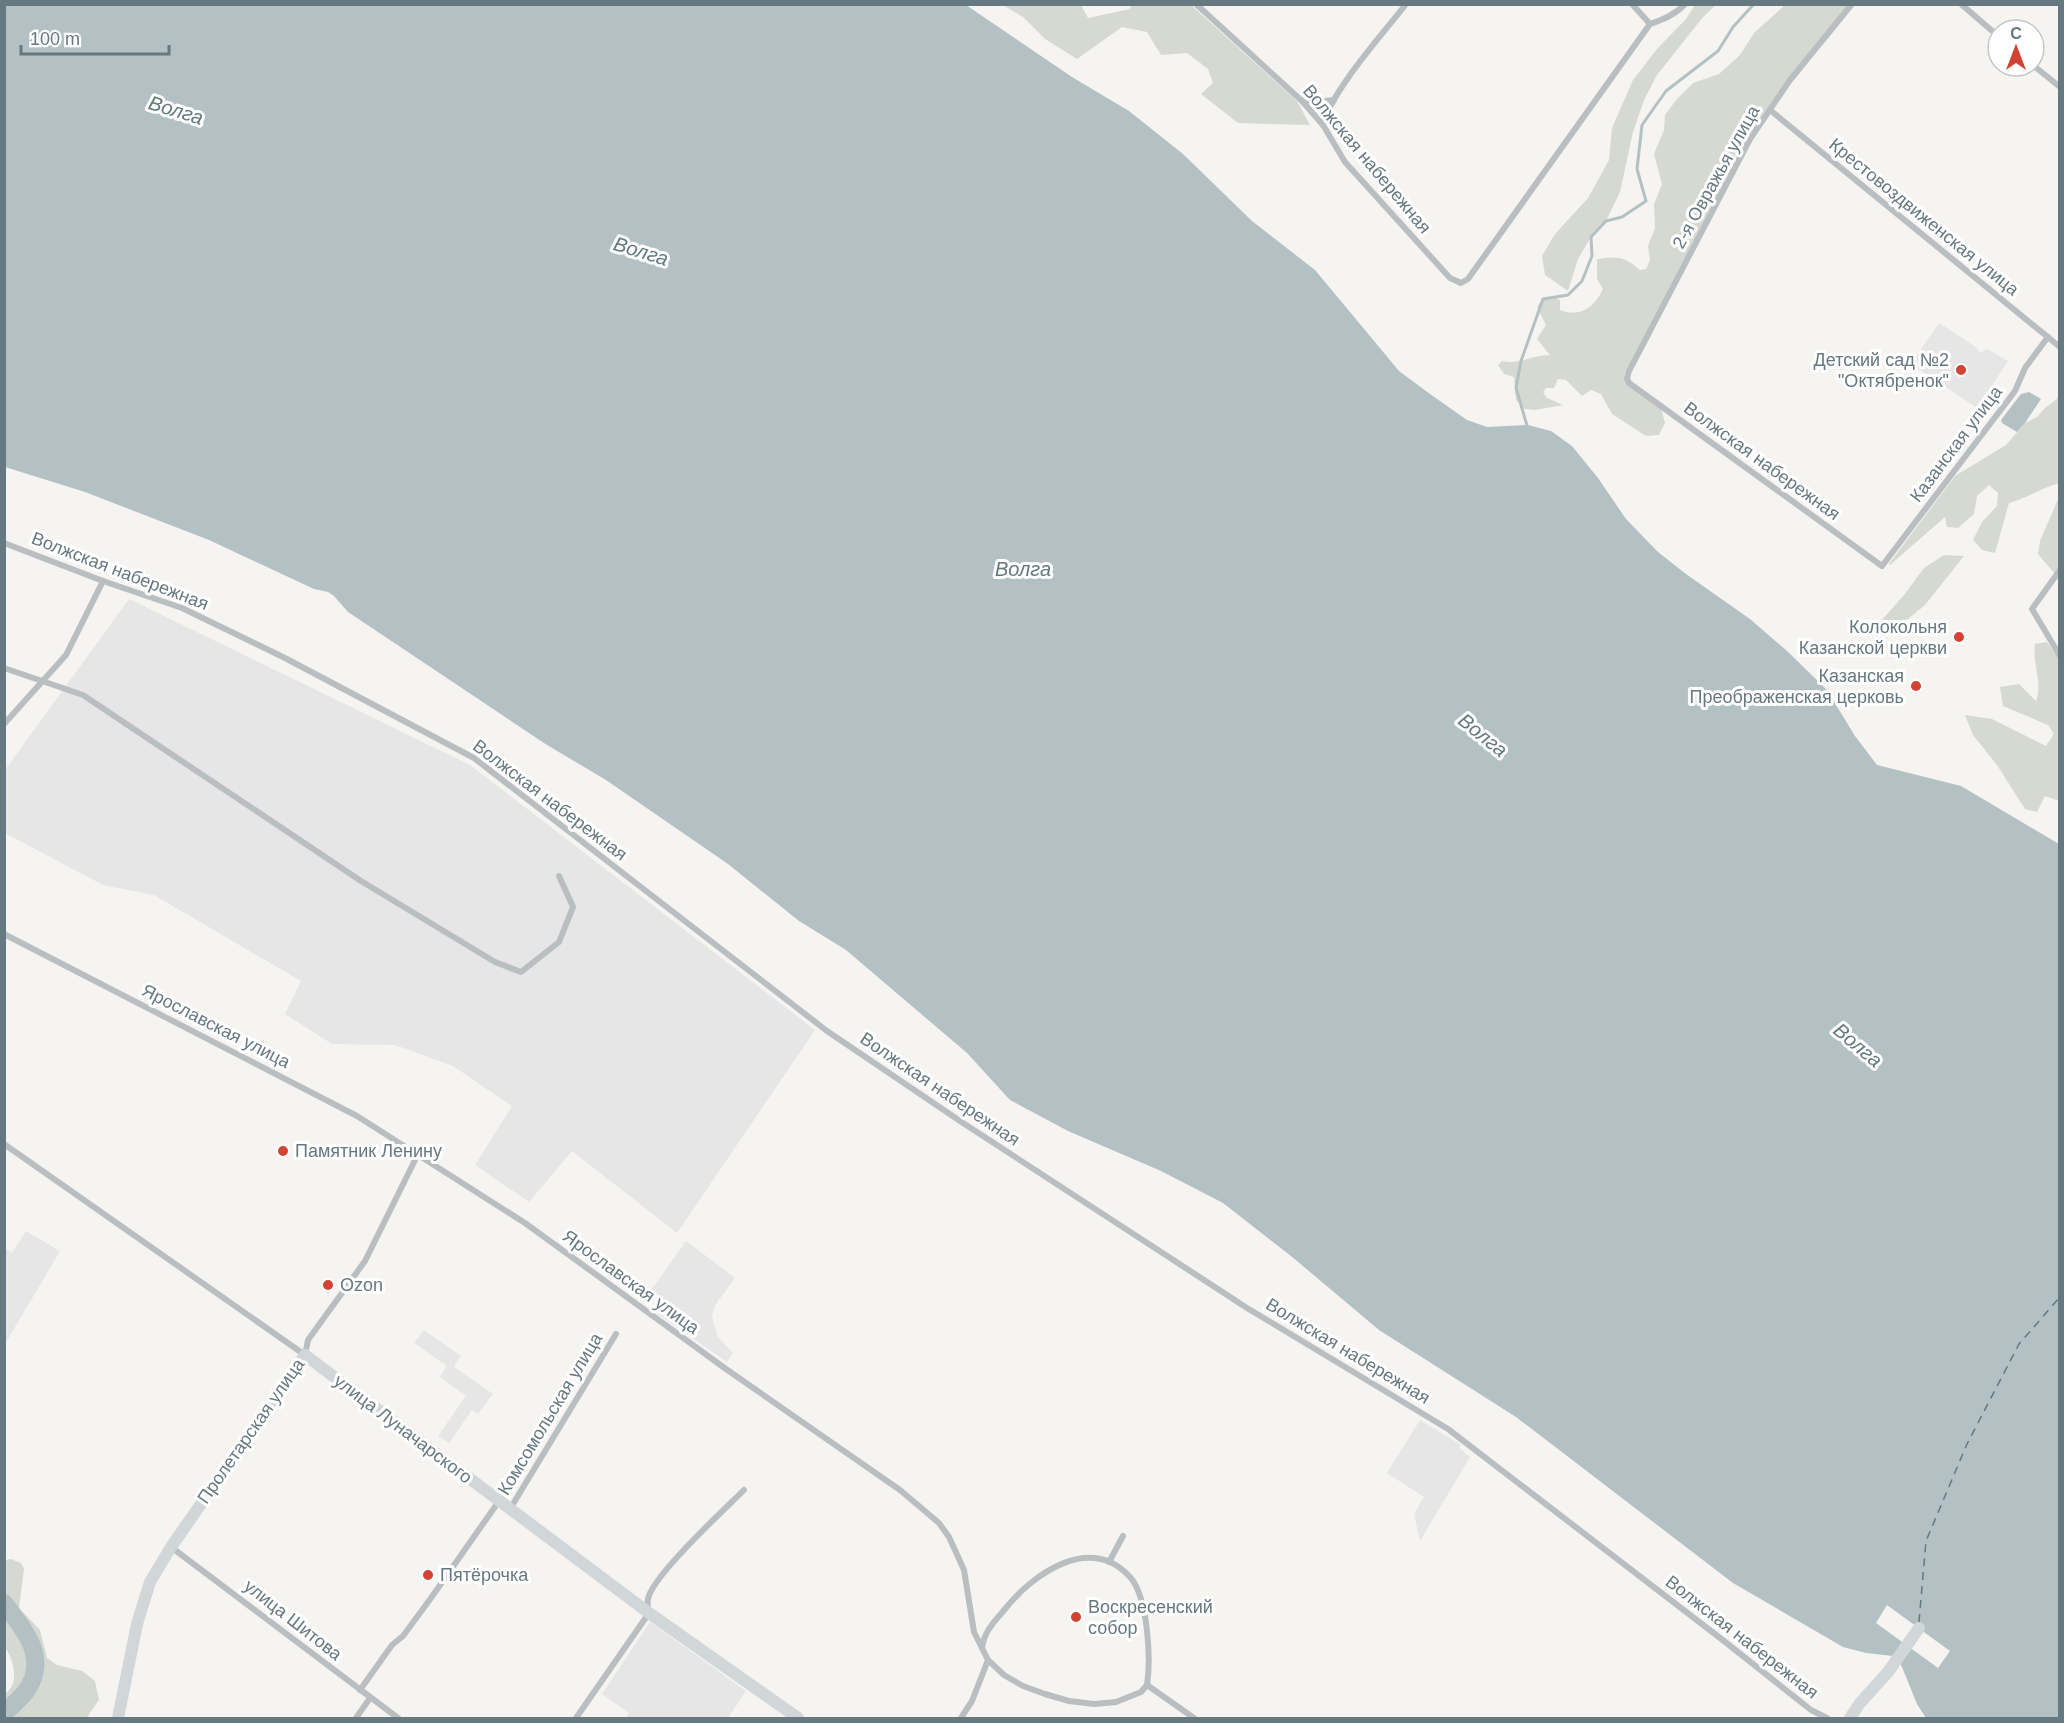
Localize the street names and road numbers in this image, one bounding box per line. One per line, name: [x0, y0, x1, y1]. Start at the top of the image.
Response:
street label: Волжская набережная: [1299, 81, 1435, 237]
street label: 2-я Овражья улица: [1668, 101, 1764, 252]
street label: Крестовоздвиженская улица: [1825, 134, 2024, 300]
street label: Казанская улица: [1906, 381, 2007, 506]
street label: Волжская набережная: [1680, 398, 1844, 524]
street label: Волжская набережная: [29, 528, 211, 614]
street label: Волжская набережная: [469, 735, 631, 865]
street label: Ярославская улица: [139, 980, 294, 1072]
street label: Волжская набережная: [857, 1028, 1023, 1150]
street label: Ярославская улица: [559, 1226, 704, 1339]
street label: Волжская набережная: [1262, 1294, 1434, 1408]
street label: Комсомольская улица: [494, 1329, 607, 1499]
street label: Пролетарская улица: [193, 1354, 309, 1507]
street label: улица Луначарского: [330, 1371, 476, 1487]
street label: Волжская набережная: [1662, 1571, 1822, 1703]
street label: улица Шитова: [240, 1576, 347, 1665]

